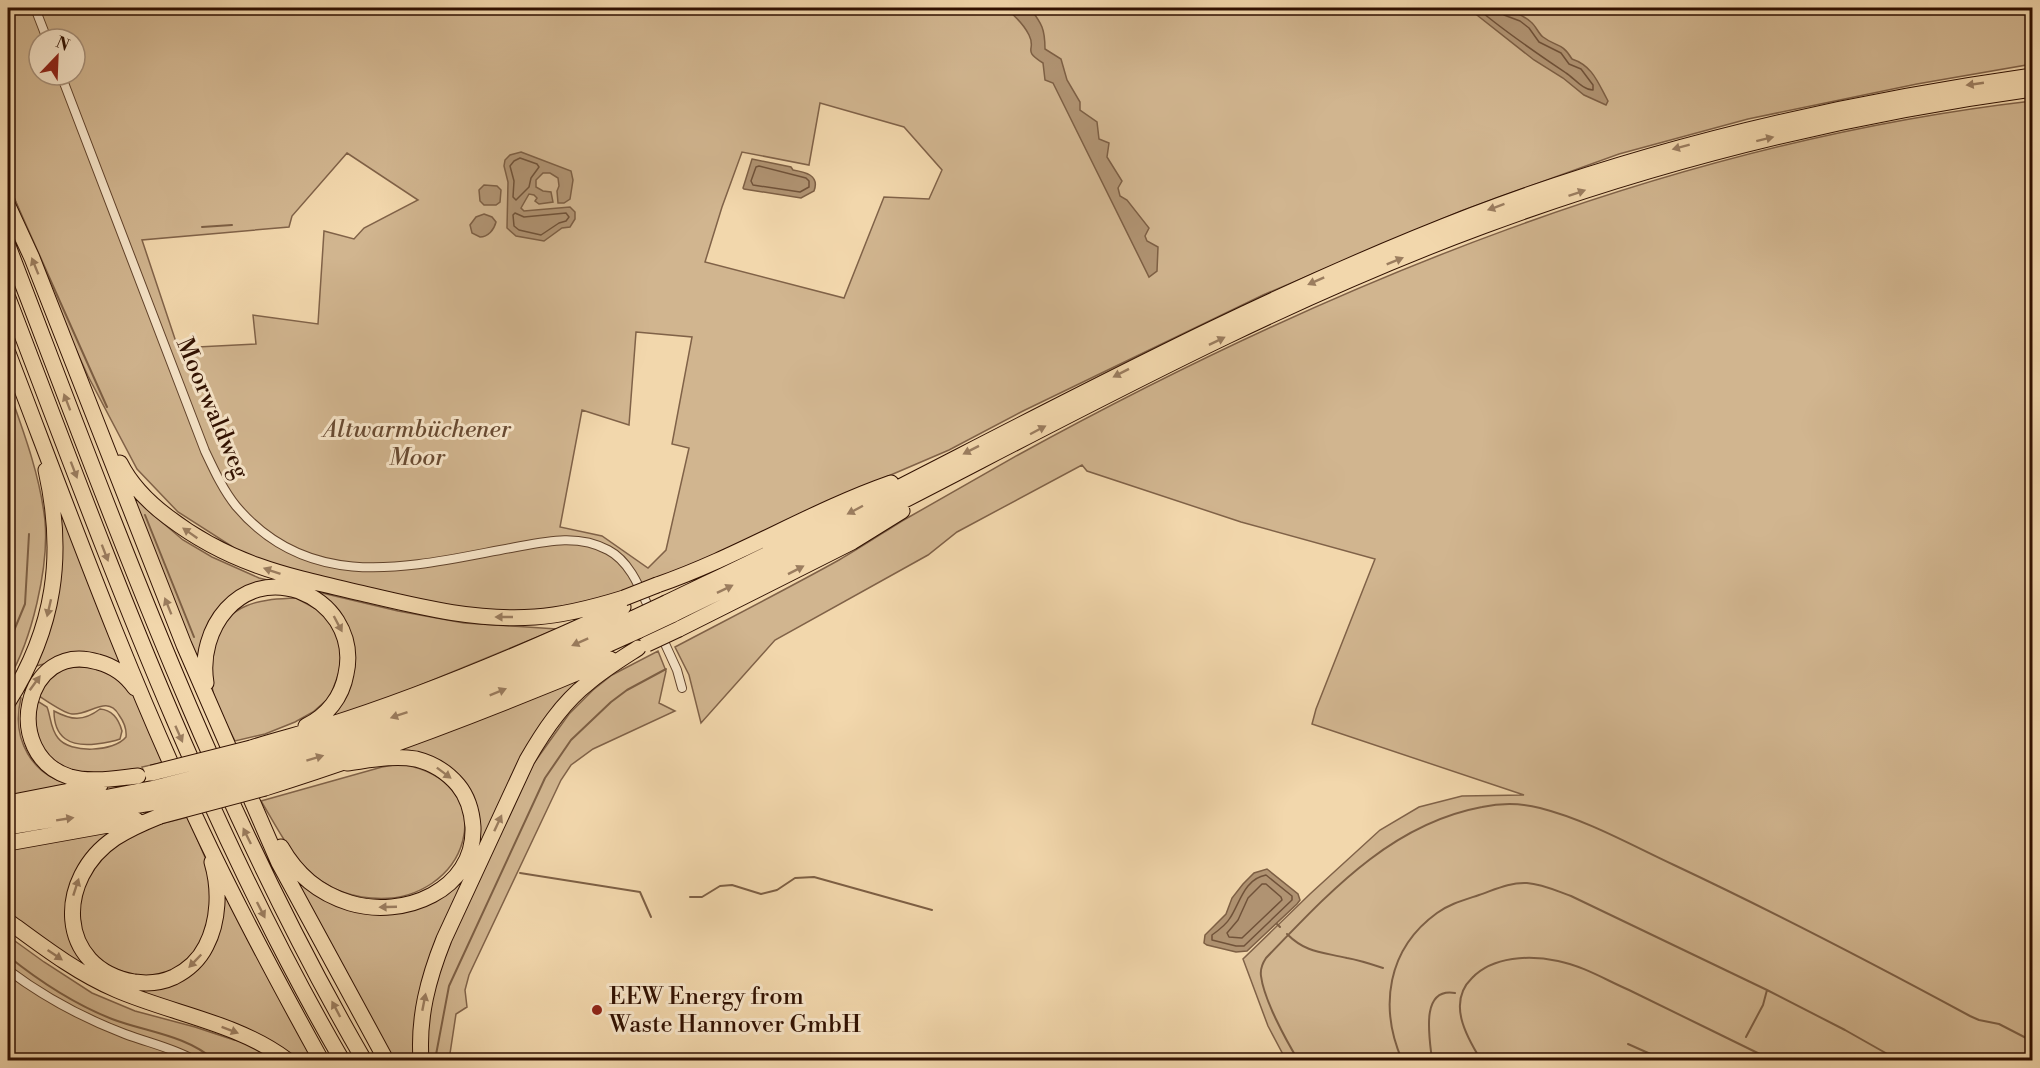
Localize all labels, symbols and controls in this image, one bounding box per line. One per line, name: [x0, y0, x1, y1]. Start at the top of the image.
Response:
north arrow: [27, 27, 87, 87]
text: N: [53, 32, 73, 56]
one-way arrow: [1965, 80, 1984, 89]
one-way arrow: [1755, 133, 1774, 143]
one-way arrow: [1672, 143, 1690, 152]
one-way arrow: [1568, 187, 1586, 197]
one-way arrow: [1487, 202, 1505, 212]
one-way arrow: [1386, 256, 1404, 265]
one-way arrow: [30, 257, 40, 275]
one-way arrow: [1306, 276, 1324, 286]
street label: Moorwaldweg: [169, 333, 255, 484]
one-way arrow: [1208, 336, 1225, 346]
one-way arrow: [1112, 368, 1130, 378]
one-way arrow: [62, 392, 72, 410]
park label: Altwarmbüchener Moor: [320, 415, 512, 473]
one-way arrow: [1030, 425, 1047, 435]
one-way arrow: [963, 445, 980, 454]
one-way arrow: [69, 461, 79, 479]
one-way arrow: [847, 505, 864, 515]
one-way arrow: [183, 527, 199, 539]
one-way arrow: [101, 544, 111, 562]
one-way arrow: [788, 565, 805, 575]
one-way arrow: [263, 566, 281, 576]
one-way arrow: [716, 585, 733, 594]
one-way arrow: [163, 596, 173, 614]
one-way arrow: [44, 599, 53, 618]
one-way arrow: [495, 612, 514, 622]
one-way arrow: [333, 616, 343, 633]
one-way arrow: [572, 638, 589, 647]
one-way arrow: [29, 676, 41, 692]
one-way arrow: [489, 687, 507, 696]
one-way arrow: [390, 710, 408, 720]
one-way arrow: [174, 725, 183, 742]
one-way arrow: [306, 753, 324, 762]
one-way arrow: [437, 766, 452, 778]
one-way arrow: [56, 814, 75, 823]
one-way arrow: [494, 814, 503, 831]
one-way arrow: [243, 827, 252, 844]
one-way arrow: [72, 878, 81, 896]
one-way arrow: [257, 902, 266, 919]
one-way arrow: [378, 903, 397, 912]
one-way arrow: [47, 949, 63, 960]
one-way arrow: [188, 953, 202, 968]
place label: EEW Energy from Waste Hannover GmbH: [608, 982, 861, 1040]
one-way arrow: [420, 993, 429, 1012]
one-way arrow: [331, 1000, 341, 1017]
marker: EEW Energy from Waste Hannover GmbH: [590, 1003, 604, 1017]
one-way arrow: [221, 1026, 239, 1035]

